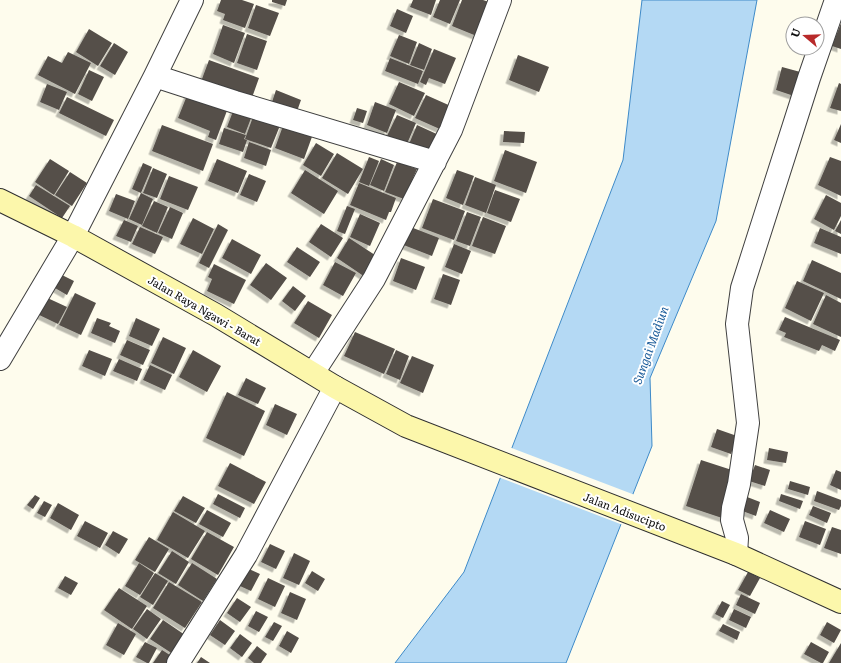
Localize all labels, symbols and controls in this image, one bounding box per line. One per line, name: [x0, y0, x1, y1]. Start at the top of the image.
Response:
north arrow: [785, 16, 825, 56]
text: U: [786, 25, 804, 39]
street label: Jalan Raya Ngawi - Barat: [146, 271, 265, 349]
water label: Sungai Madiun: [628, 303, 672, 387]
street label: Jalan Adisucipto: [581, 488, 669, 534]

